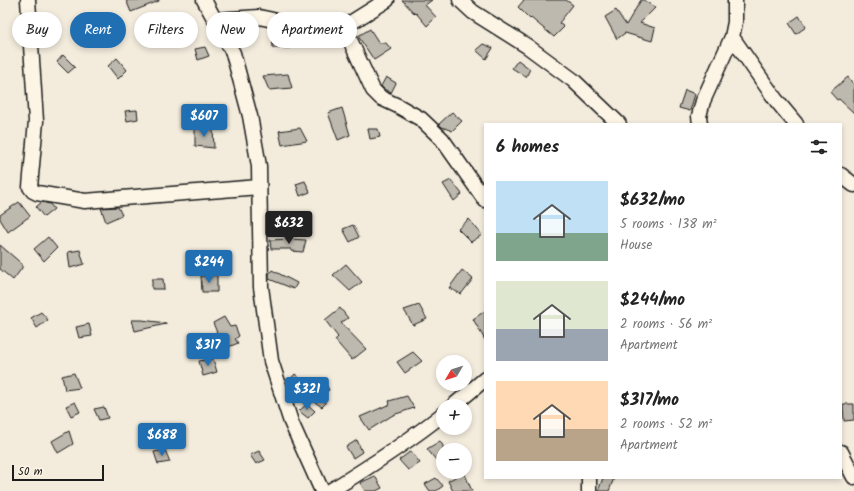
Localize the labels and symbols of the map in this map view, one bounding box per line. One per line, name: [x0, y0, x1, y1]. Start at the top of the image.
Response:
pin: $607: [180, 104, 228, 138]
pin: $632: [265, 211, 313, 245]
pin: $244: [185, 250, 233, 284]
pin: $317: [184, 333, 232, 367]
north arrow: [436, 355, 472, 391]
pin: $321: [283, 377, 331, 411]
pin: $688: [138, 423, 186, 457]
scale bar: [12, 463, 104, 482]

